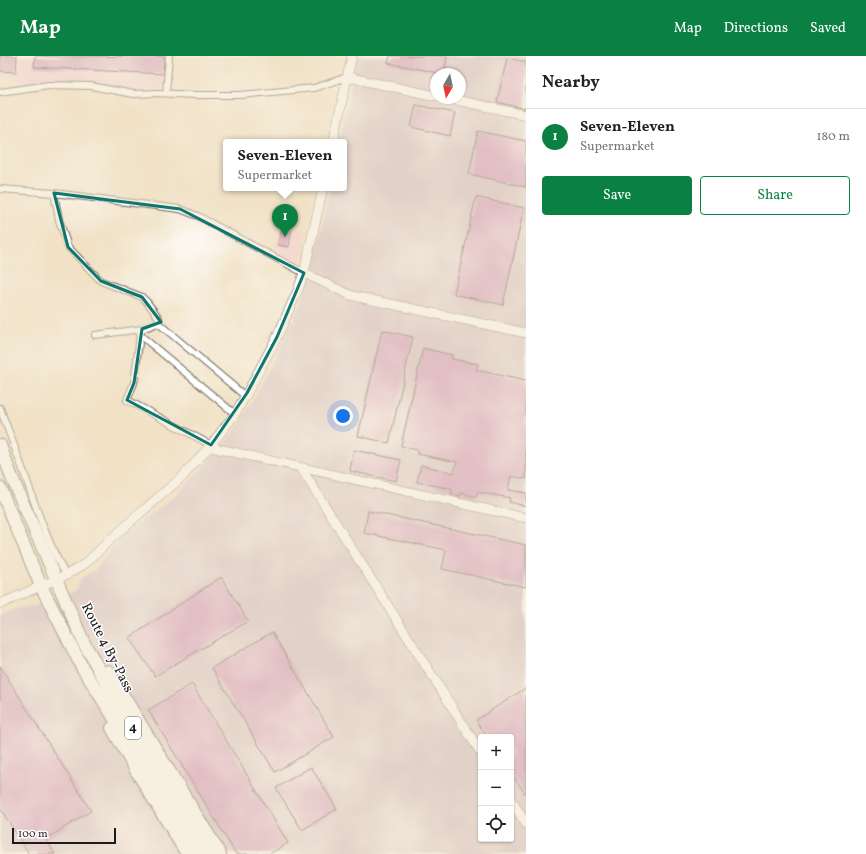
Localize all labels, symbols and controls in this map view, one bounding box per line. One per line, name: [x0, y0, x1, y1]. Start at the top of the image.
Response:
text: Map: [20, 15, 61, 41]
text: Map: [674, 19, 702, 38]
text: Directions: [724, 19, 788, 38]
text: Saved: [810, 19, 846, 38]
north arrow: [430, 68, 466, 104]
text: Nearby: [542, 71, 600, 94]
text: Seven-Eleven: [580, 117, 675, 138]
text: 1: [552, 128, 558, 146]
text: 180 m: [816, 128, 850, 146]
text: Supermarket: [580, 138, 655, 156]
popup: [223, 139, 347, 191]
text: Seven-Eleven: [238, 146, 332, 167]
text: Supermarket: [238, 167, 312, 185]
button: Save: [542, 176, 692, 215]
button: Share: [700, 176, 850, 215]
pin: 1: [272, 204, 298, 237]
your location: [333, 406, 353, 426]
street label: Route 4 By-Pass: [76, 600, 138, 696]
road number: 4: [125, 717, 141, 739]
map controls: [478, 734, 514, 842]
button: +: [478, 734, 514, 770]
button: −: [478, 770, 514, 806]
button: locate: [478, 806, 514, 842]
scale bar: [12, 826, 116, 845]
text: 100 m: [18, 827, 48, 842]

